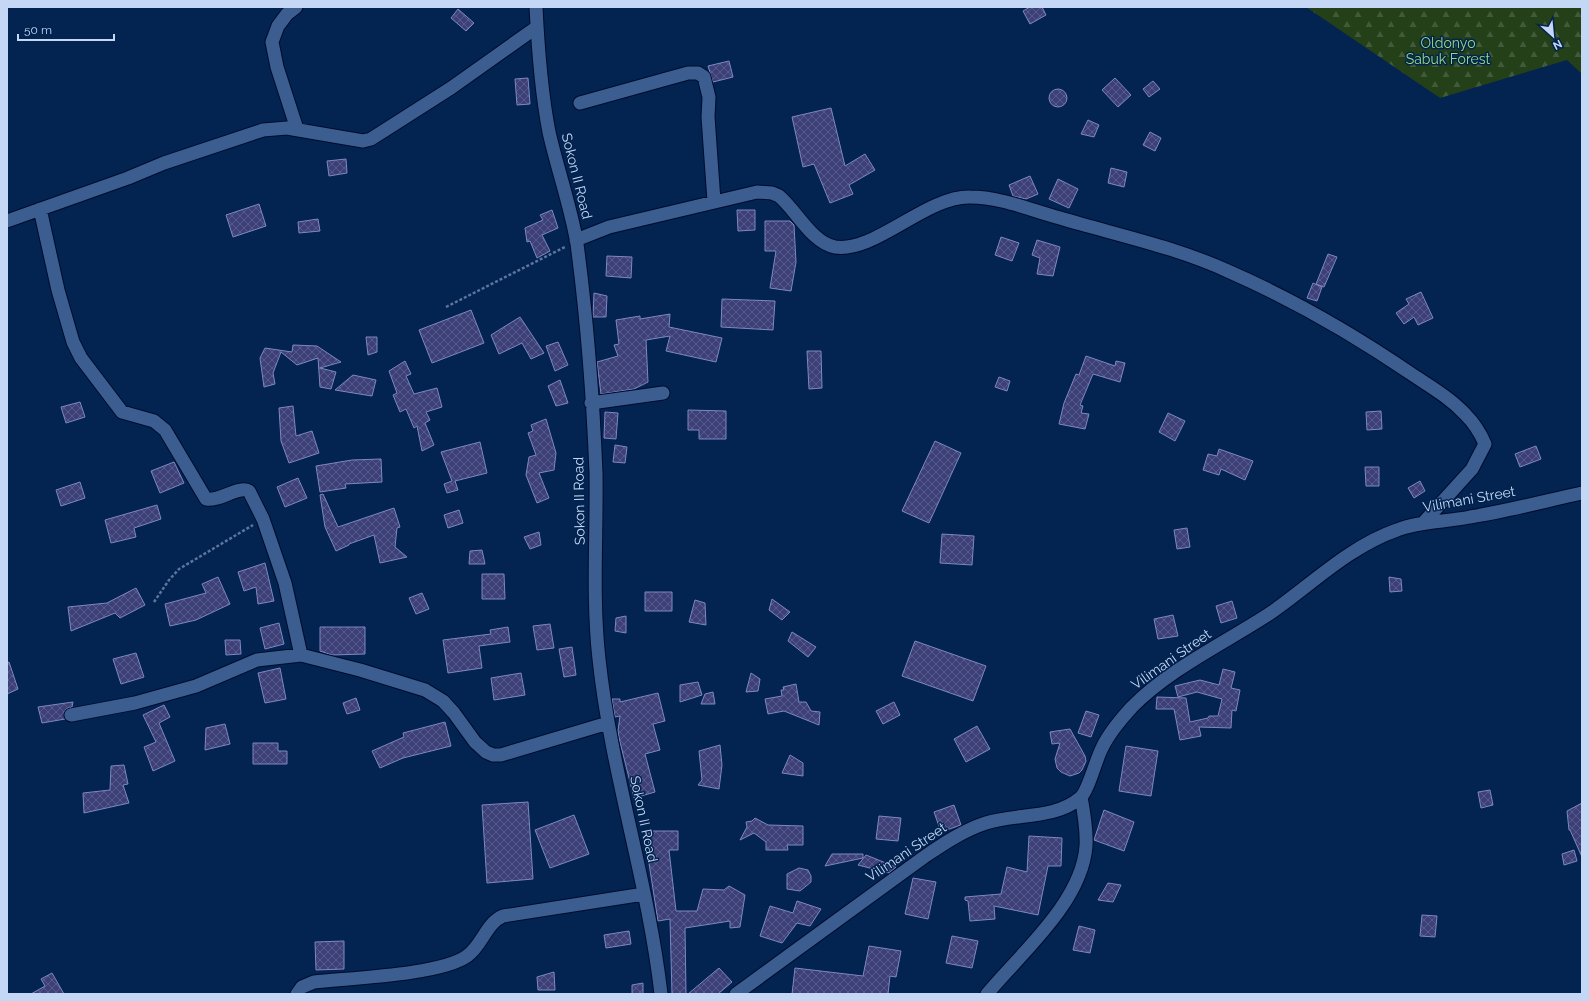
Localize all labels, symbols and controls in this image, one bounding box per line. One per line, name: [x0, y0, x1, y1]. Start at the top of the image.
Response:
scale bar: [18, 16, 114, 42]
north arrow: [1533, 16, 1573, 56]
text: 50 m: [24, 23, 52, 37]
park label: Oldonyo Sabuk Forest: [1406, 35, 1491, 67]
text: N: [1551, 37, 1564, 52]
street label: Sokon II Road: [559, 131, 595, 221]
street label: Sokon II Road: [570, 457, 588, 545]
street label: Vilimani Street: [1422, 483, 1517, 515]
street label: Vilimani Street: [1128, 625, 1214, 692]
street label: Sokon II Road: [627, 774, 661, 864]
street label: Vilimani Street: [863, 819, 949, 885]

